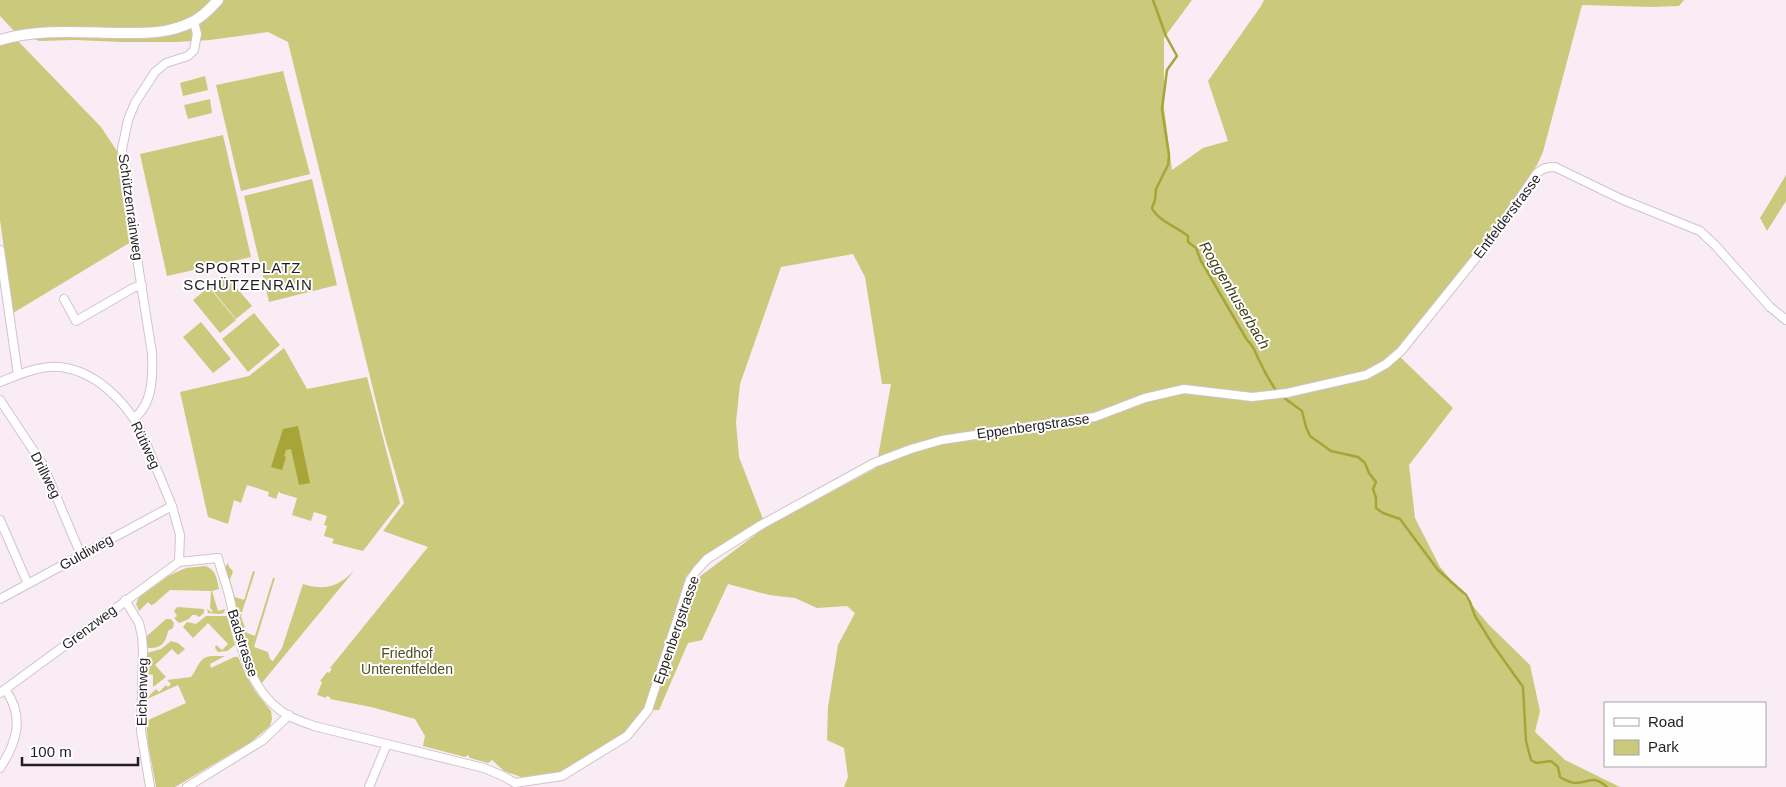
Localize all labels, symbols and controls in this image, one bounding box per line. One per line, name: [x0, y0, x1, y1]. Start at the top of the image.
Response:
street label: Schützenrainweg: [116, 153, 146, 261]
street label: Entfelderstrasse: [1470, 171, 1544, 261]
water label: Roggenhuserbach: [1196, 238, 1274, 352]
district label: SPORTPLATZ SCHÜTZENRAIN: [183, 259, 313, 293]
street label: Eppenbergstrasse: [976, 410, 1091, 442]
street label: Rütiweg: [128, 419, 164, 471]
street label: Drillweg: [28, 449, 64, 501]
street label: Guldiweg: [57, 531, 115, 573]
street label: Eppenbergstrasse: [650, 573, 702, 686]
street label: Grenzweg: [59, 601, 119, 653]
street label: Badstrasse: [225, 607, 261, 679]
park label: Friedhof Unterentfelden: [361, 645, 453, 677]
street label: Eichenweg: [133, 658, 151, 726]
legend: [1604, 702, 1766, 767]
text: Road: [1648, 713, 1684, 730]
scale bar: [22, 734, 139, 766]
text: Park: [1648, 738, 1679, 755]
text: 100 m: [30, 743, 72, 760]

